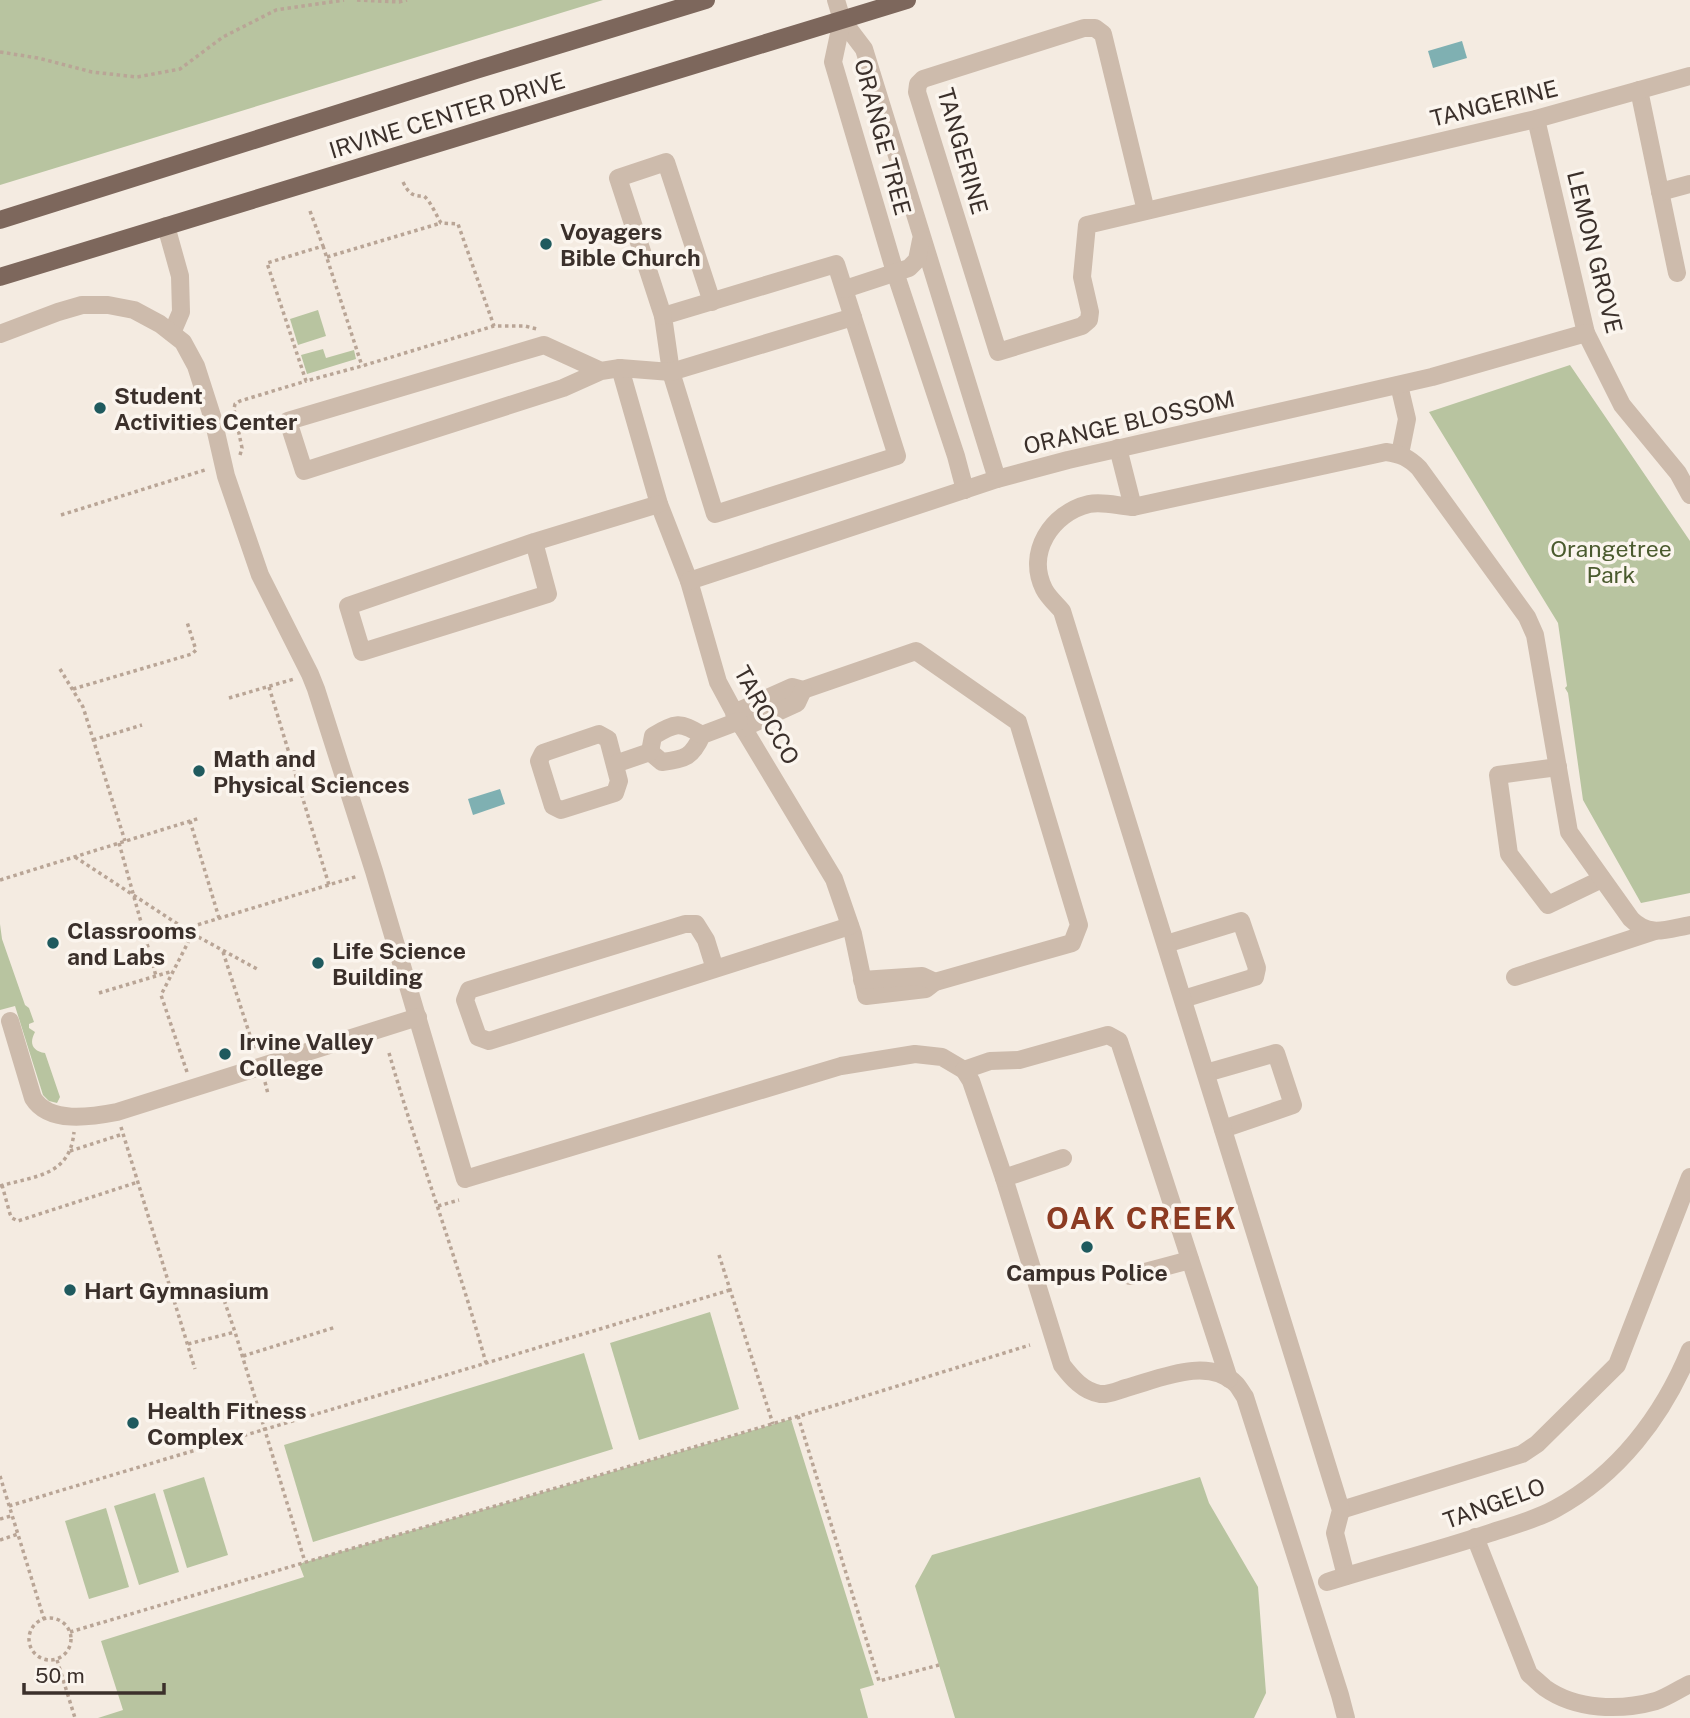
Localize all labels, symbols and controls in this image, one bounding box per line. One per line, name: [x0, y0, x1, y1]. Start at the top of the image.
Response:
street label: ORANGE TREE: [849, 56, 917, 218]
street label: IRVINE CENTER DRIVE: [326, 66, 568, 164]
street label: TANGERINE: [1428, 74, 1560, 132]
street label: TANGERINE: [932, 85, 994, 217]
street label: LEMON GROVE: [1562, 168, 1628, 336]
place label: Voyagers Bible Church: [560, 218, 701, 271]
marker: Voyagers Bible Church: [538, 236, 554, 252]
place label: Student Activities Center: [114, 382, 297, 435]
street label: ORANGE BLOSSOM: [1021, 385, 1237, 459]
marker: Student Activities Center: [92, 400, 108, 416]
park label: Orangetree Park: [1550, 535, 1672, 588]
street label: TAROCCO: [729, 661, 805, 769]
place label: Math and Physical Sciences: [213, 745, 410, 798]
marker: Math and Physical Sciences: [191, 763, 207, 779]
place label: Classrooms and Labs: [67, 917, 197, 970]
marker: Classrooms and Labs: [45, 935, 61, 951]
place label: Life Science Building: [332, 937, 466, 990]
marker: Life Science Building: [310, 955, 326, 971]
place label: Irvine Valley College: [239, 1028, 374, 1081]
marker: Irvine Valley College: [217, 1046, 233, 1062]
district label: OAK CREEK: [1046, 1200, 1238, 1236]
marker: Campus Police: [1079, 1239, 1095, 1255]
place label: Campus Police: [1006, 1259, 1168, 1286]
place label: Hart Gymnasium: [84, 1277, 269, 1304]
marker: Hart Gymnasium: [62, 1282, 78, 1298]
place label: Health Fitness Complex: [147, 1397, 307, 1450]
marker: Health Fitness Complex: [125, 1415, 141, 1431]
street label: TANGELO: [1439, 1472, 1549, 1534]
scale bar: [24, 1652, 164, 1696]
text: 50 m: [35, 1663, 85, 1688]

